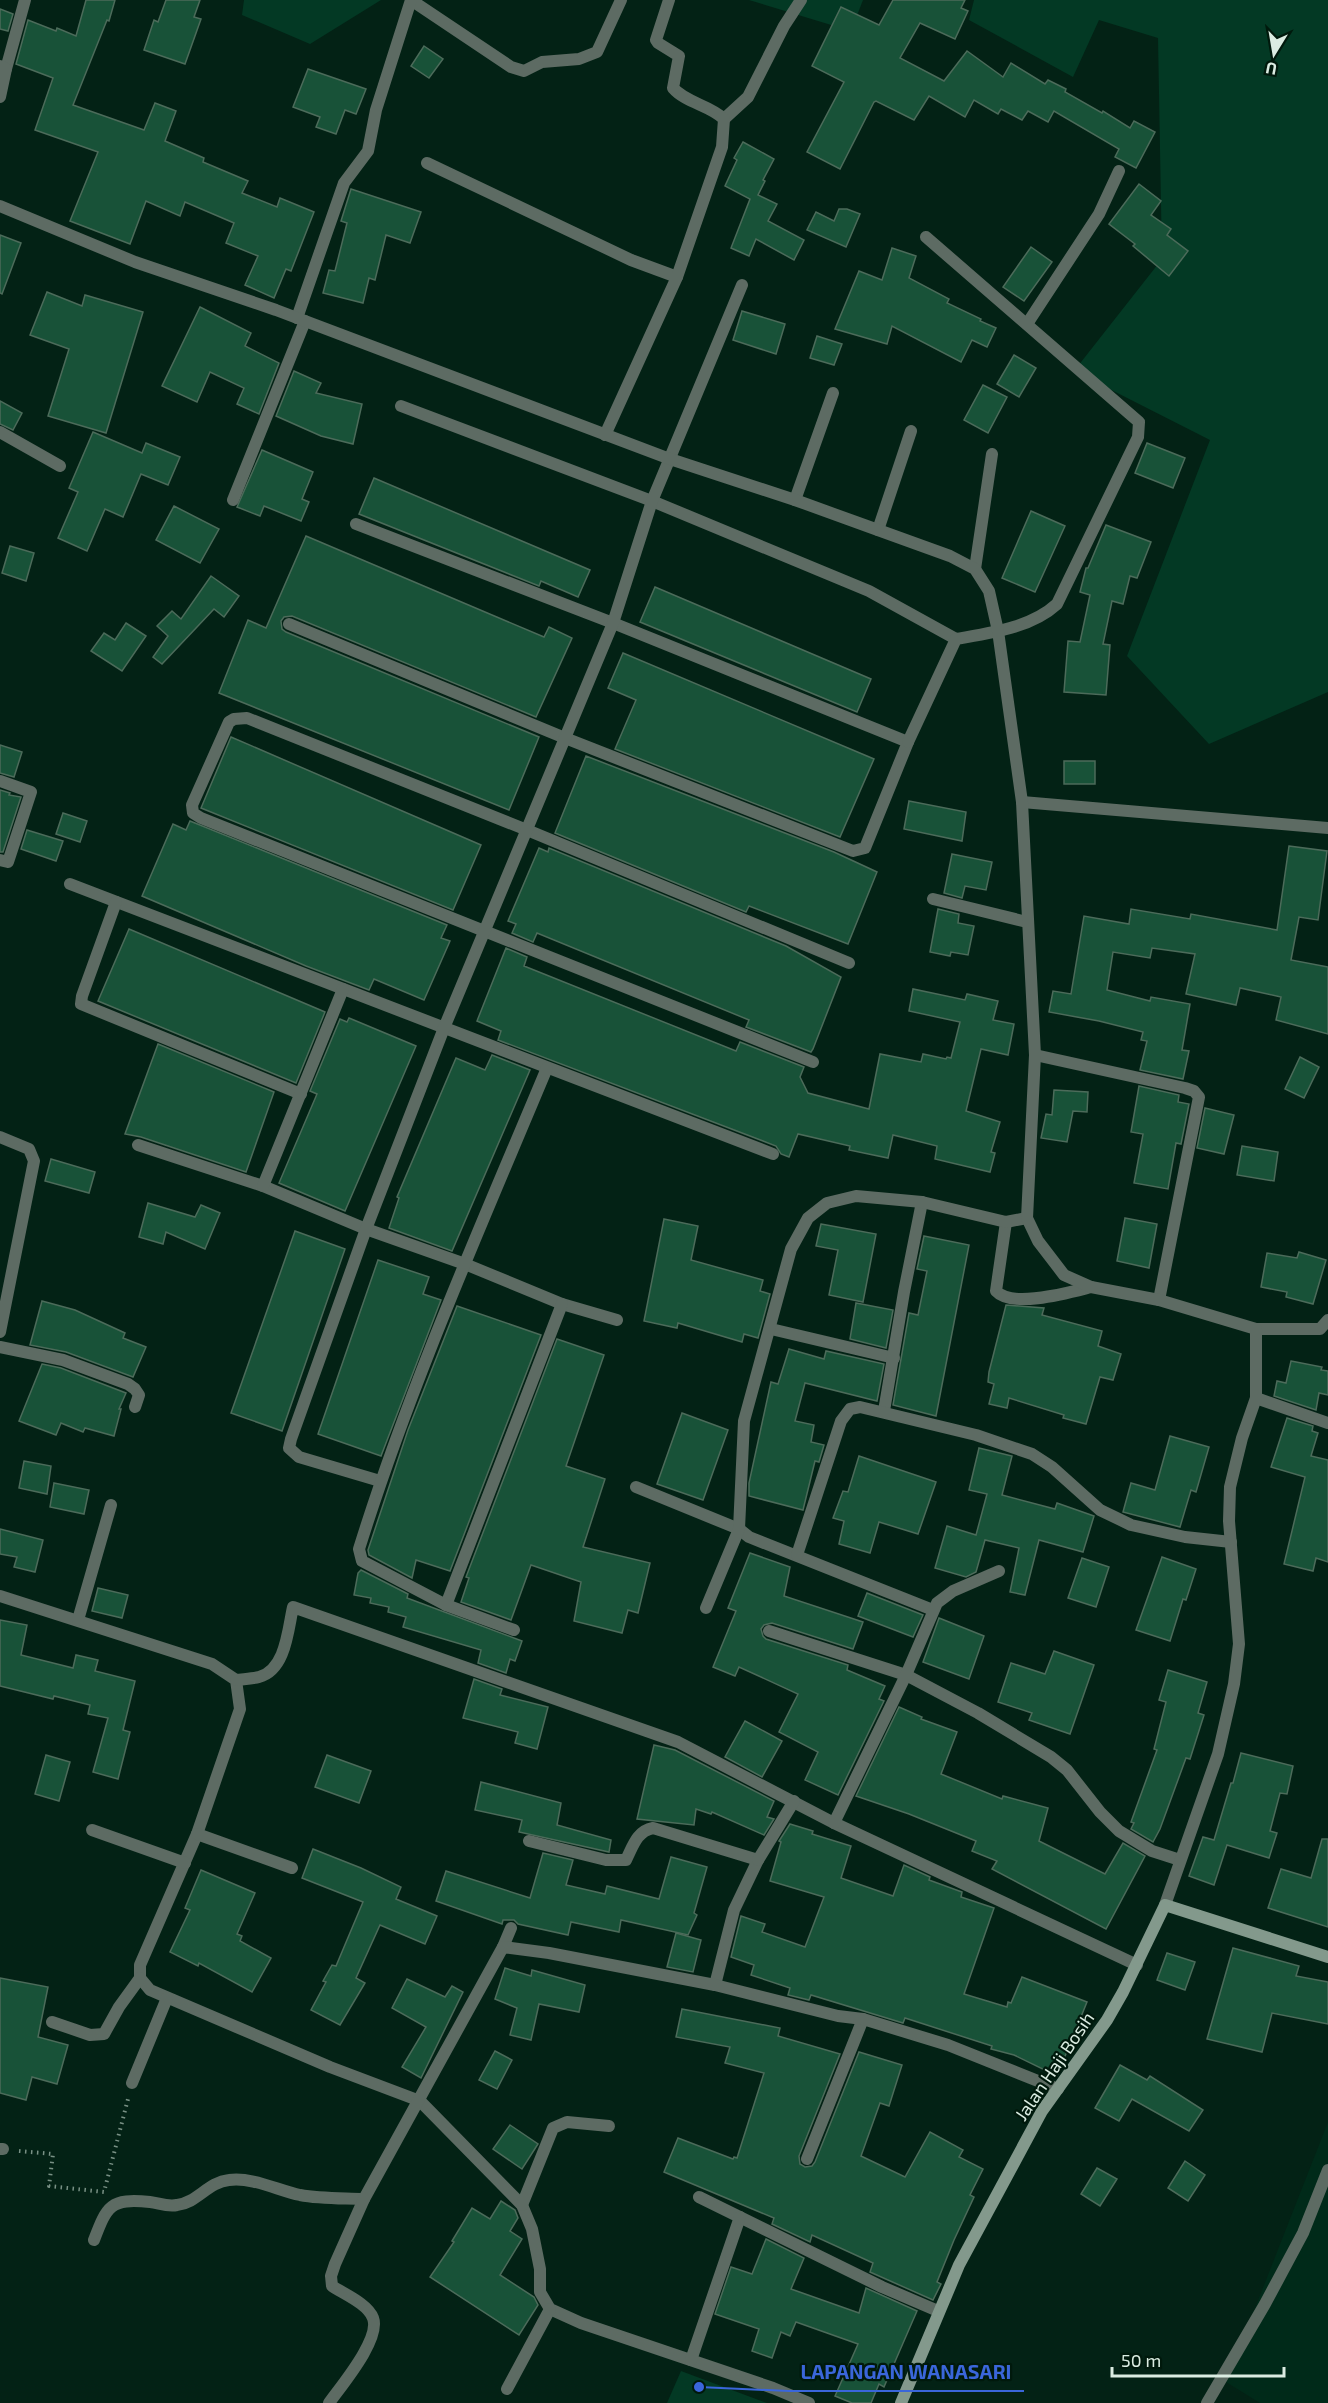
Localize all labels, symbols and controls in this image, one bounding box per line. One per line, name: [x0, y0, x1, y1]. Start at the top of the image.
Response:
north arrow: [1244, 24, 1304, 84]
text: U: [1264, 59, 1278, 80]
street label: Jalan Haji Bosih: [1010, 2008, 1098, 2124]
scale bar: [1112, 2340, 1284, 2378]
text: 50 m: [1121, 2349, 1161, 2371]
callout: LAPANGAN WANASARI: [789, 2353, 1024, 2391]
text: LAPANGAN WANASARI: [801, 2359, 1011, 2383]

